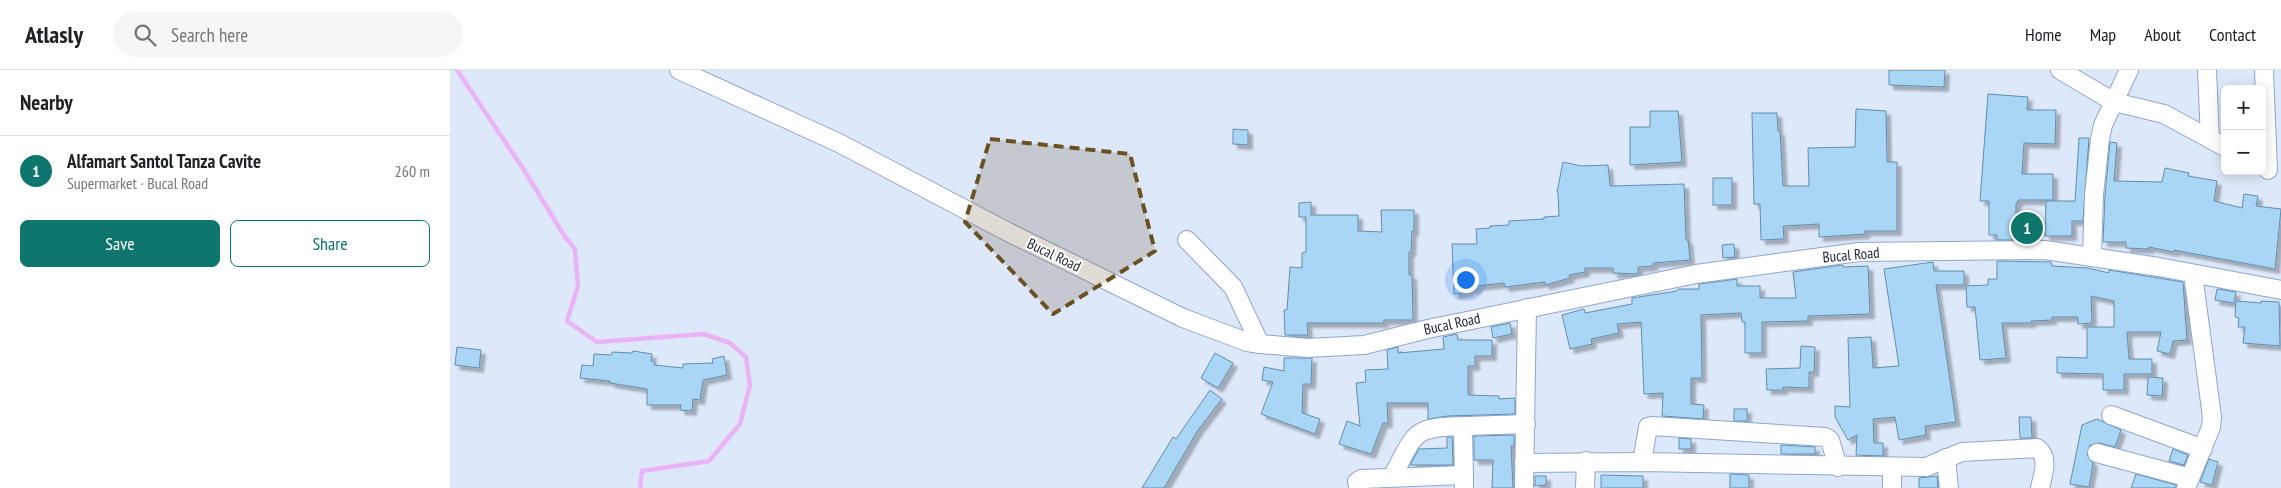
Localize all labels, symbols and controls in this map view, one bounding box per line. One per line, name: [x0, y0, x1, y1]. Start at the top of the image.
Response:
search box: [113, 12, 463, 57]
text: Atlasly: [25, 19, 83, 50]
icon: search: [131, 21, 159, 49]
text: Search here: [171, 23, 248, 47]
text: Home: [2025, 23, 2062, 46]
text: Map: [2090, 23, 2116, 46]
text: About: [2144, 23, 2181, 46]
text: Contact: [2209, 23, 2256, 46]
map controls: [2221, 85, 2266, 175]
button: +: [2221, 85, 2266, 130]
text: Nearby: [20, 89, 73, 116]
button: −: [2221, 130, 2266, 175]
text: Alfamart Santol Tanza Cavite: [67, 149, 261, 173]
text: 1: [32, 161, 40, 181]
text: 260 m: [395, 161, 430, 181]
text: Supermarket · Bucal Road: [67, 173, 208, 193]
pin: 1: [2011, 209, 2043, 247]
button: Save: [20, 220, 220, 267]
button: Share: [230, 220, 430, 267]
street label: Bucal Road: [1024, 233, 1084, 276]
street label: Bucal Road: [1822, 243, 1880, 266]
your location: [1453, 267, 1479, 293]
street label: Bucal Road: [1422, 308, 1482, 339]

